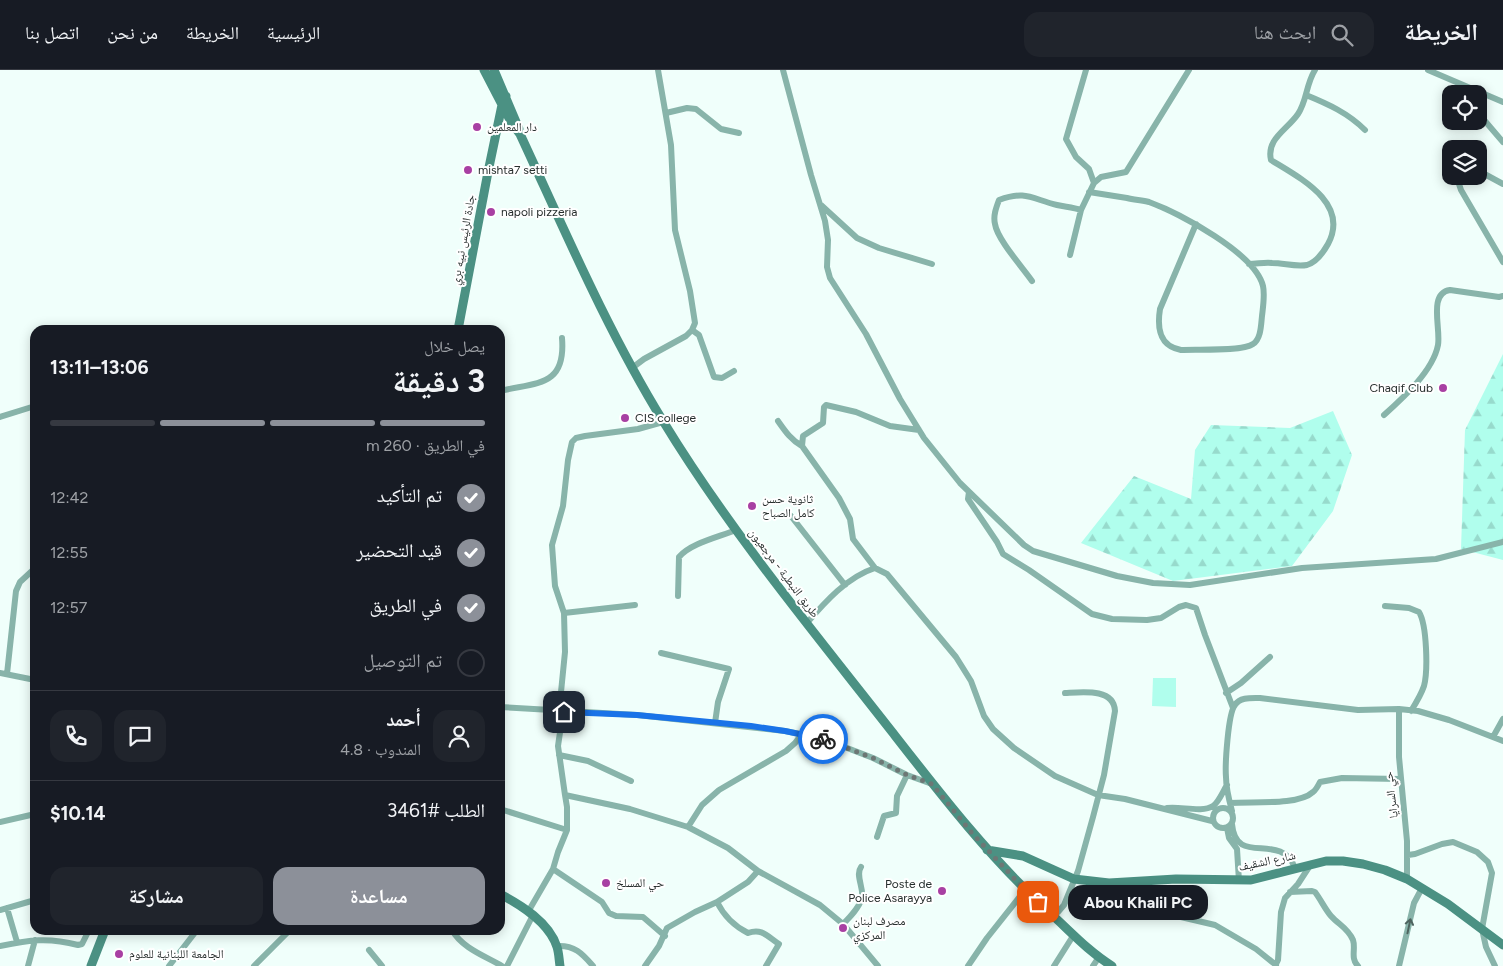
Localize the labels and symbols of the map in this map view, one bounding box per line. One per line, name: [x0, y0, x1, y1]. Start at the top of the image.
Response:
place label: دار المعلمين: [487, 120, 537, 134]
marker: دار المعلمين: [471, 121, 483, 133]
place label: mishta7 setti: [478, 163, 547, 177]
marker: mishta7 setti: [462, 164, 474, 176]
street label: جادة الرئيس نبيه بري: [448, 193, 481, 287]
place label: napoli pizzeria: [501, 205, 577, 219]
marker: napoli pizzeria: [485, 206, 497, 218]
place label: Chaqif Club: [1369, 381, 1433, 395]
marker: Chaqif Club: [1437, 382, 1449, 394]
place label: CIS college: [635, 411, 697, 425]
marker: CIS college: [619, 412, 631, 424]
place label: ثانوية حسن كامل الصباح: [762, 492, 814, 520]
marker: ثانوية حسن كامل الصباح: [746, 500, 758, 512]
street label: طريق النبطية - مرجعيون: [746, 526, 822, 621]
pin: [543, 691, 585, 733]
courier: [798, 714, 848, 764]
street label: حي السرايا: [1381, 770, 1404, 819]
street label: شارع الشقيف: [1237, 848, 1297, 875]
place label: حي المسلخ: [616, 876, 664, 893]
marker: حي المسلخ: [600, 877, 612, 889]
place label: Poste de Police Asarayya: [848, 877, 932, 905]
pin: [1017, 881, 1059, 923]
callout: Abou Khalil PC: [1068, 884, 1208, 920]
marker: Poste de Police Asarayya: [936, 885, 948, 897]
place label: مصرف لبنان المركزي: [853, 914, 905, 945]
one-way arrow: [1405, 919, 1414, 935]
marker: مصرف لبنان المركزي: [837, 922, 849, 934]
place label: الجامعة اللبنانية للعلوم: [129, 947, 224, 962]
marker: الجامعة اللبنانية للعلوم: [113, 948, 125, 960]

